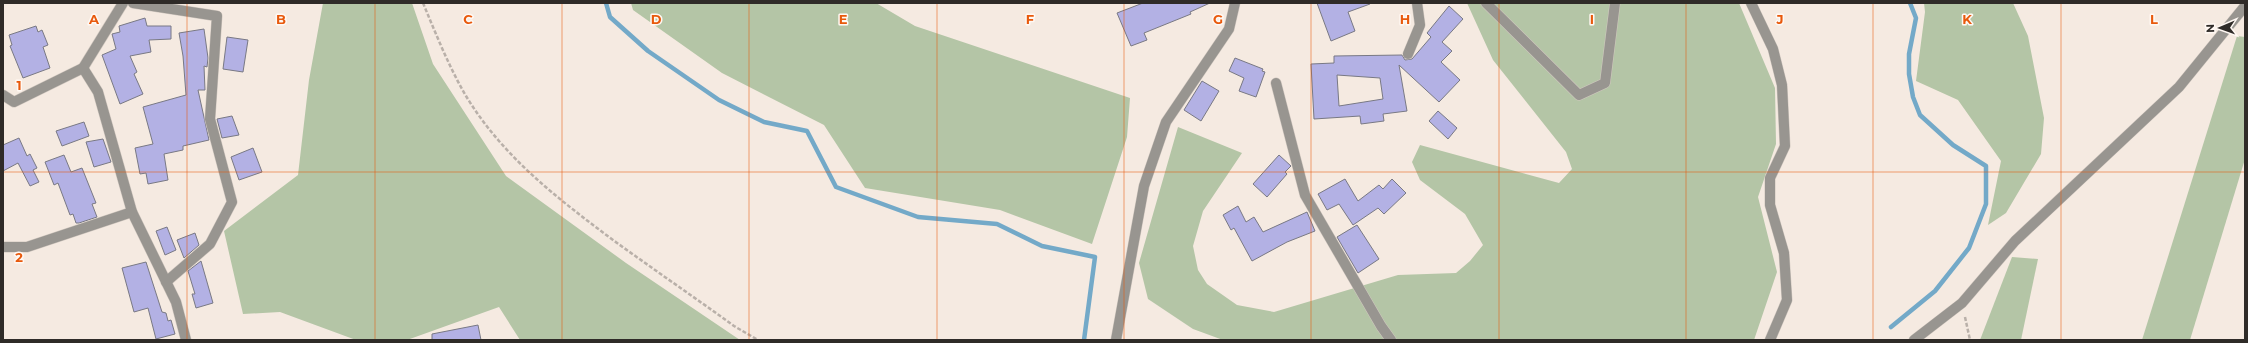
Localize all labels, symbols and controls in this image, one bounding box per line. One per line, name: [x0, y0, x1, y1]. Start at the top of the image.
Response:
north arrow: [2200, 8, 2240, 48]
text: A: [88, 11, 100, 27]
text: B: [276, 11, 286, 27]
text: C: [463, 11, 473, 27]
text: D: [651, 11, 662, 27]
text: E: [839, 11, 848, 27]
text: F: [1026, 11, 1034, 27]
text: G: [1213, 11, 1223, 27]
text: H: [1400, 11, 1410, 27]
text: I: [1590, 11, 1594, 27]
text: J: [1775, 11, 1784, 27]
text: K: [1962, 11, 1972, 27]
text: L: [2150, 11, 2158, 27]
text: N: [2203, 24, 2217, 33]
text: 1: [16, 77, 22, 93]
text: 2: [15, 249, 23, 265]

